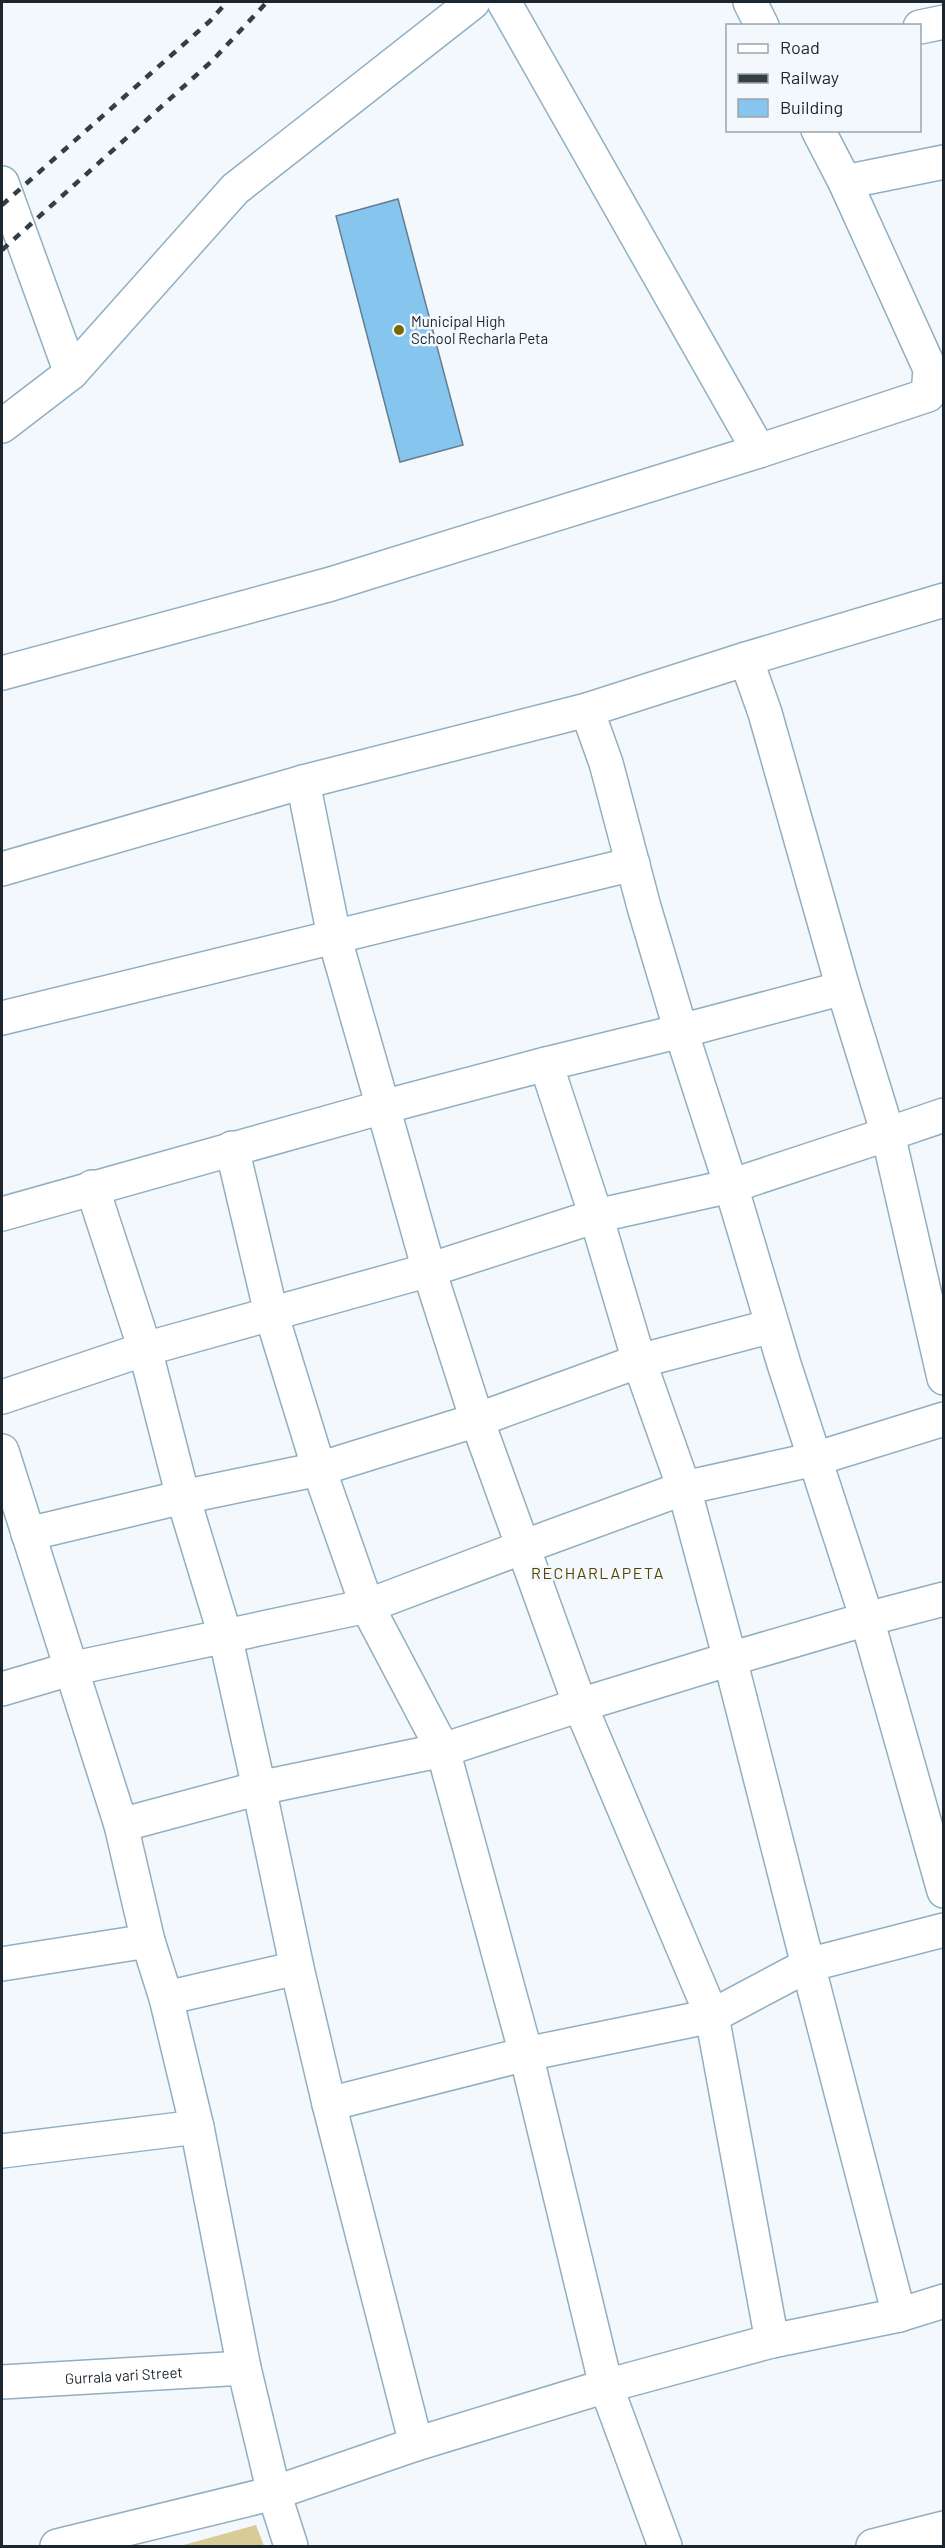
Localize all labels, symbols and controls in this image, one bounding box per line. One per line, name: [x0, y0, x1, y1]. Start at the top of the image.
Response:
legend: [726, 24, 921, 132]
text: Road: [780, 36, 820, 58]
text: Railway: [780, 66, 839, 88]
text: Building: [780, 96, 843, 118]
place label: Municipal High School Recharla Peta: [411, 312, 548, 347]
marker: Municipal High School Recharla Peta: [392, 323, 406, 337]
district label: RECHARLAPETA: [531, 1563, 665, 1582]
street label: Gurrala vari Street: [64, 2363, 183, 2387]

